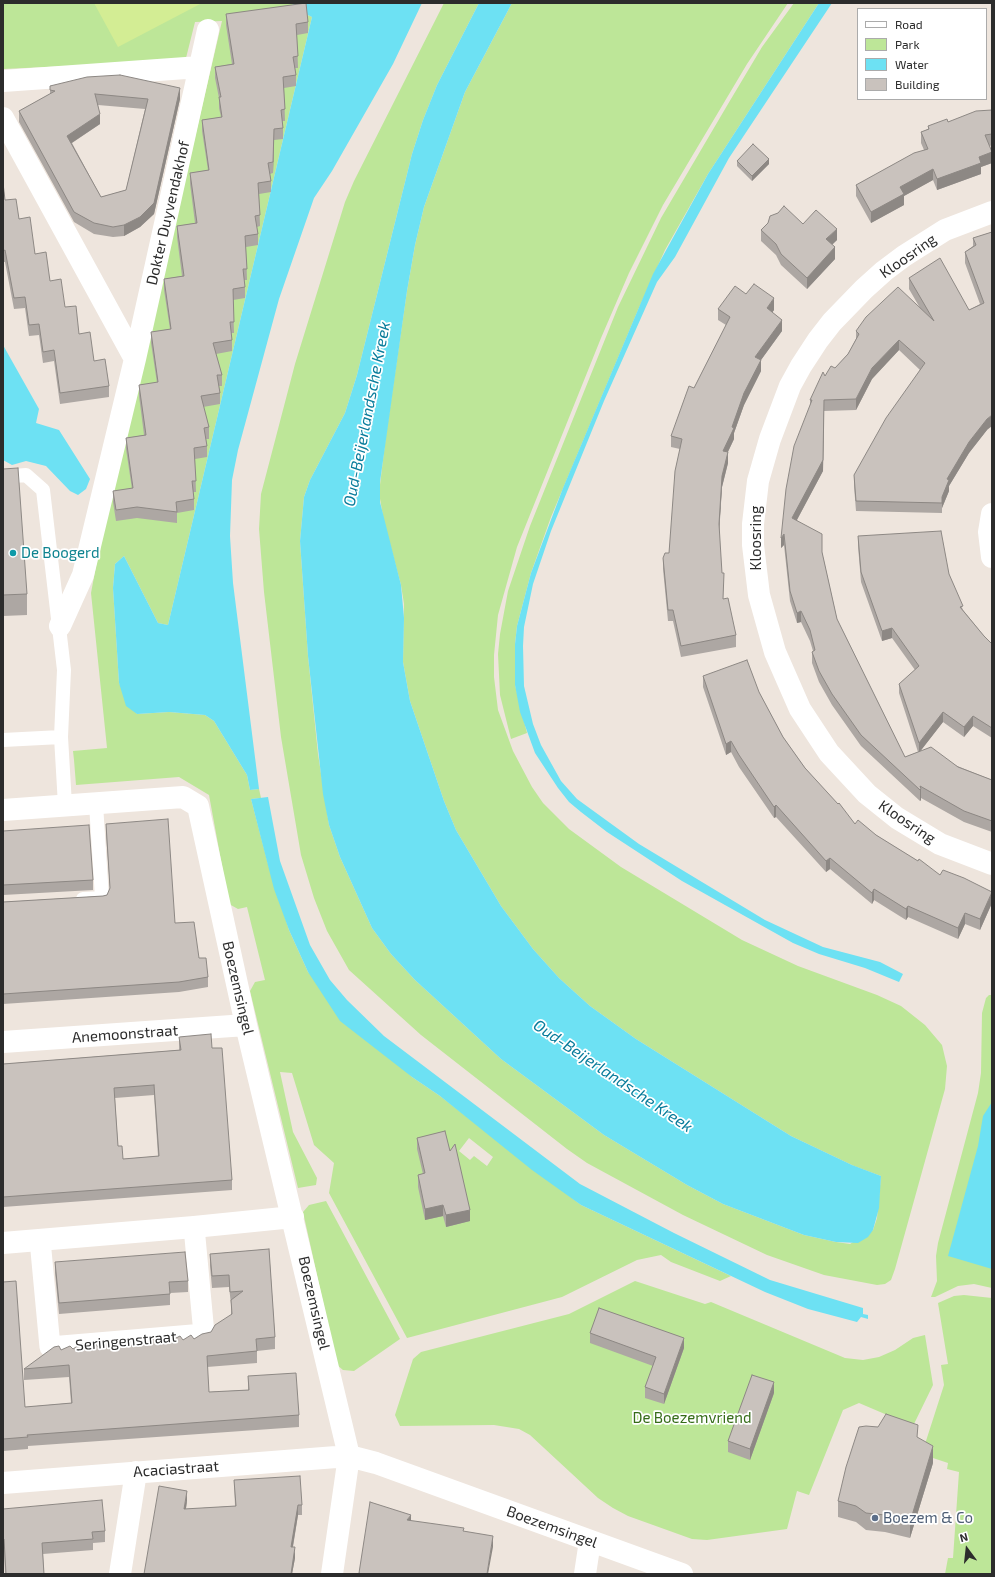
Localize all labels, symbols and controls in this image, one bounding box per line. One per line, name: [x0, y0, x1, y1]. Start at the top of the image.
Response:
legend: [857, 8, 987, 100]
text: Road: [895, 17, 923, 31]
text: Park: [895, 37, 920, 51]
text: Water: [895, 57, 929, 71]
text: Building: [895, 77, 939, 91]
street label: Dokter Duyvendakhof: [143, 139, 193, 287]
street label: Kloosring: [876, 230, 940, 282]
water label: Oud-Beijerlandsche Kreek: [340, 320, 394, 508]
street label: Kloosring: [747, 506, 765, 570]
place label: De Boogerd: [21, 544, 100, 562]
marker: De Boogerd: [8, 548, 18, 558]
street label: Kloosring: [875, 796, 939, 848]
street label: Boezemsingel: [218, 939, 258, 1037]
water label: Oud-Beijerlandsche Kreek: [530, 1015, 696, 1137]
street label: Anemoonstraat: [71, 1021, 179, 1047]
street label: Boezemsingel: [294, 1254, 334, 1352]
street label: Seringenstraat: [75, 1328, 177, 1354]
park label: De Boezemvriend: [632, 1409, 752, 1427]
street label: Acaciastraat: [133, 1457, 219, 1481]
street label: Boezemsingel: [504, 1502, 600, 1552]
place label: Boezem & Co: [883, 1509, 973, 1527]
marker: Boezem & Co: [870, 1513, 880, 1523]
north arrow: [947, 1529, 987, 1569]
text: N: [958, 1530, 969, 1544]

